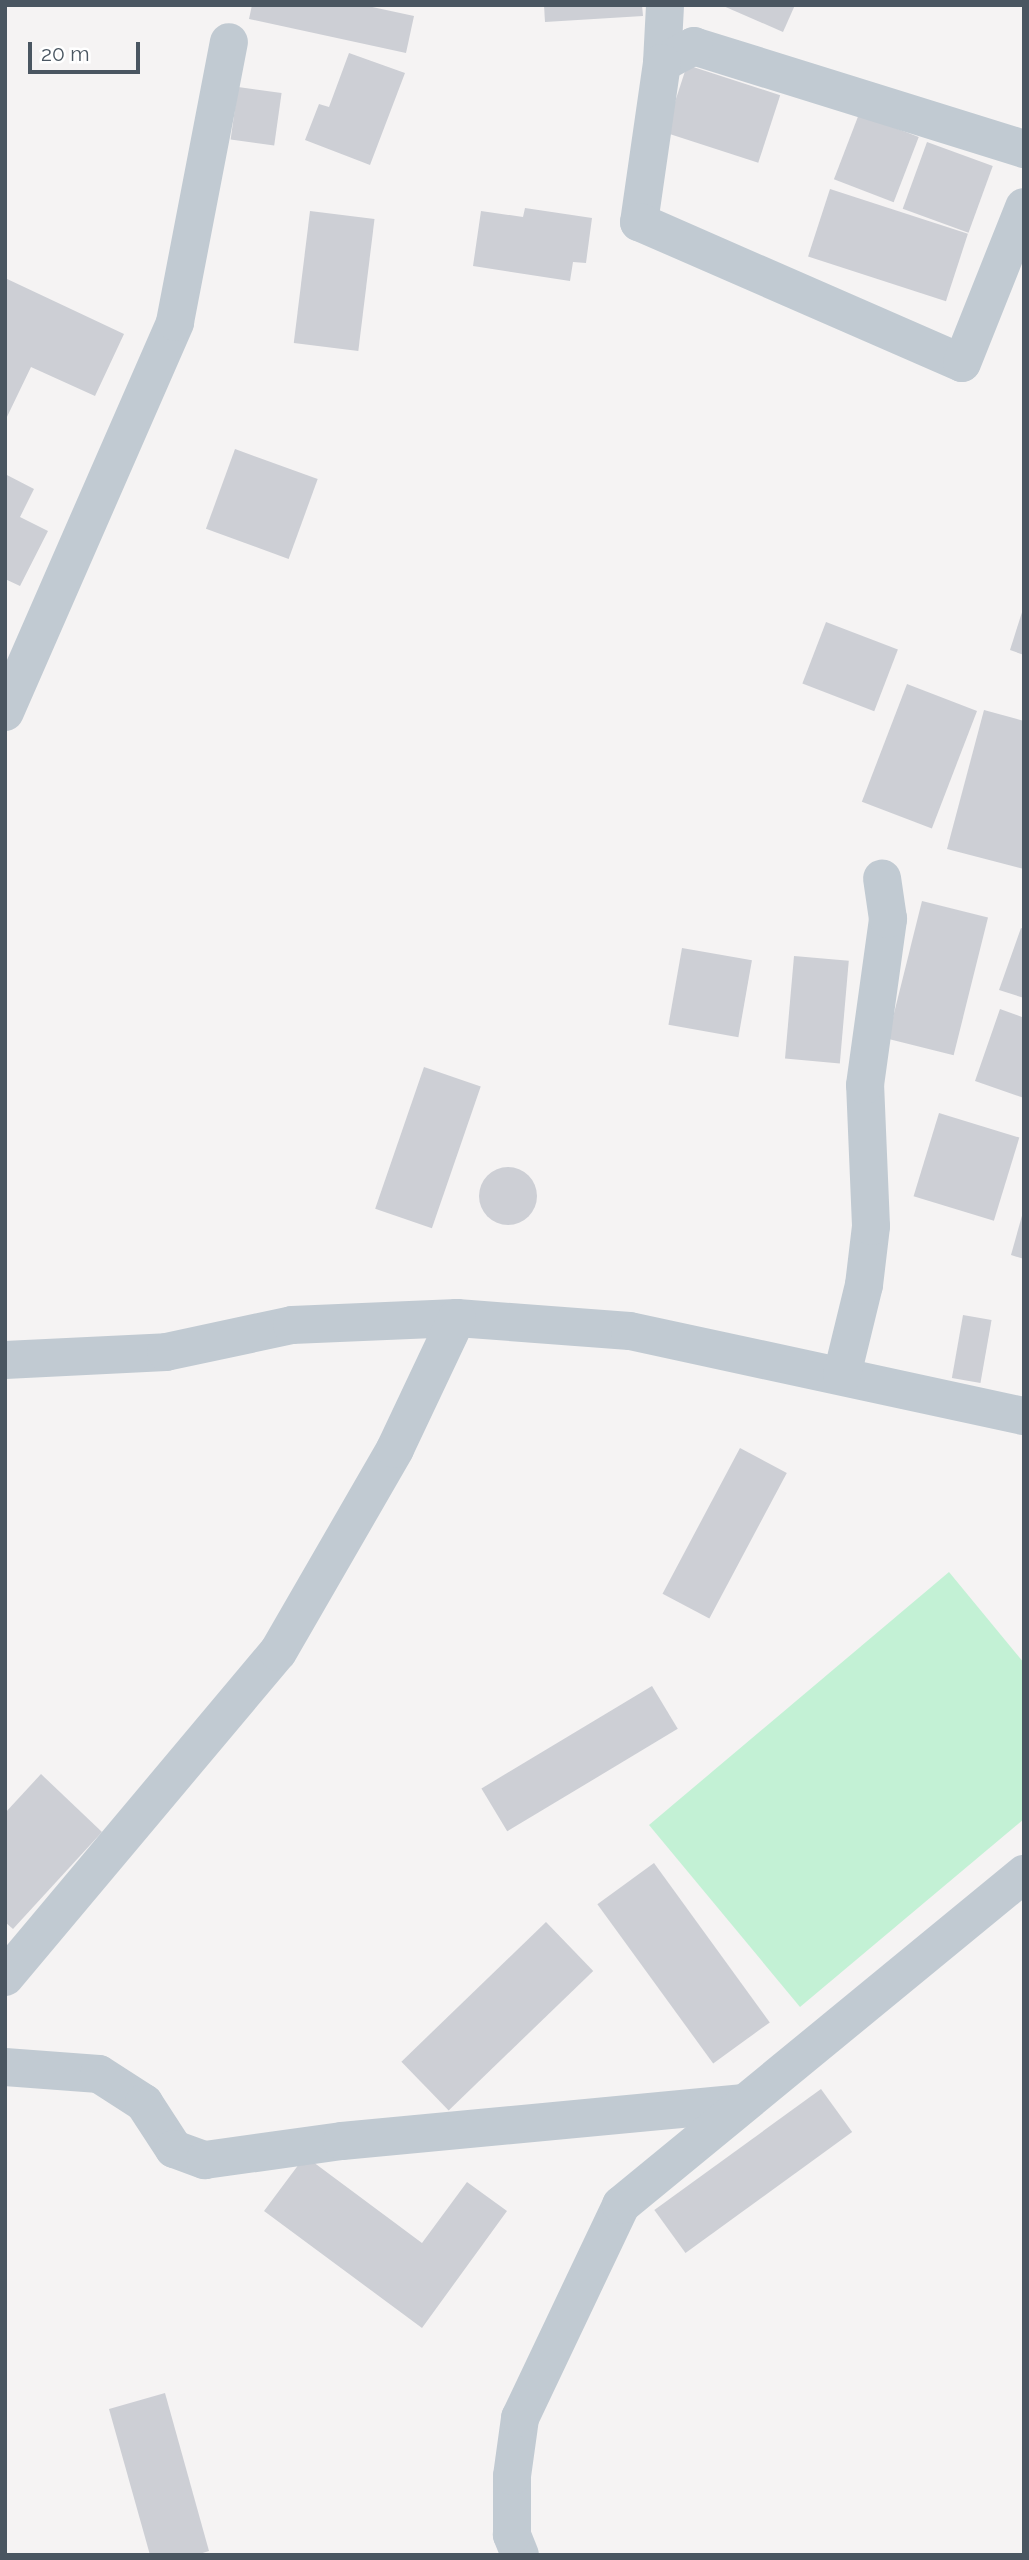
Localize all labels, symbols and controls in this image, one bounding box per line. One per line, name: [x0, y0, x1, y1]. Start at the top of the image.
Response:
scale bar: [32, 28, 144, 72]
text: 20 m: [41, 41, 89, 66]

